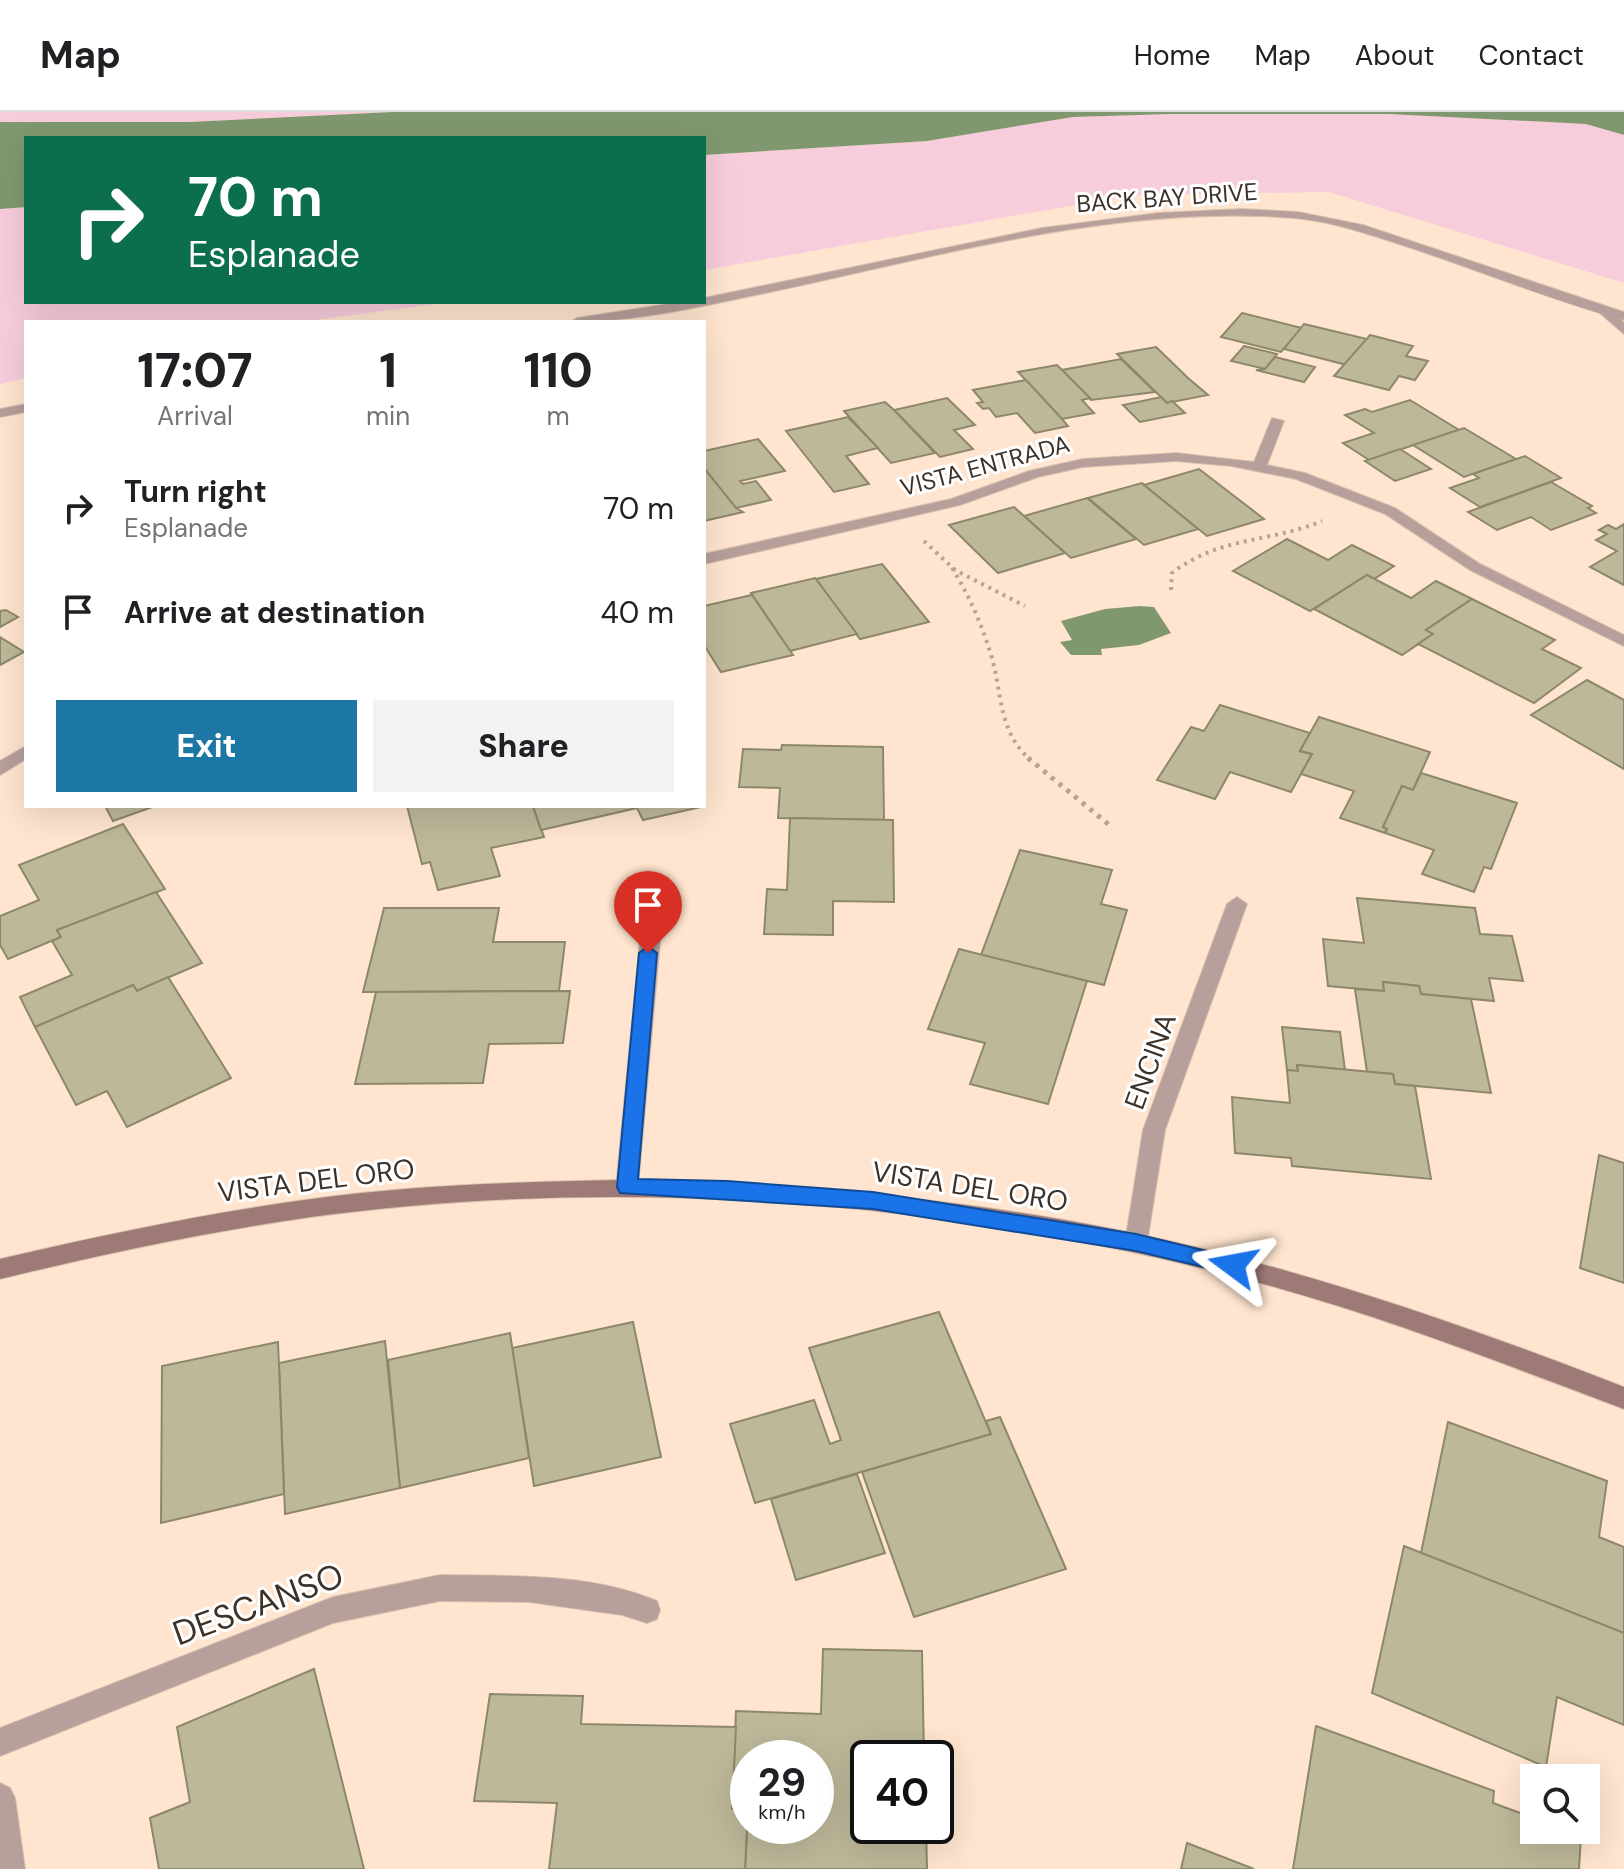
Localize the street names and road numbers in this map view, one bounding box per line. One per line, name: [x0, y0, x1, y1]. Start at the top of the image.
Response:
street label: BACK BAY DRIVE: [1075, 176, 1259, 219]
street label: VISTA ENTRADA: [897, 428, 1073, 503]
street label: ENCINA: [1116, 1008, 1185, 1114]
street label: VISTA DEL ORO: [216, 1150, 417, 1211]
street label: VISTA DEL ORO: [869, 1153, 1071, 1220]
street label: DESCANSO: [167, 1553, 350, 1656]

